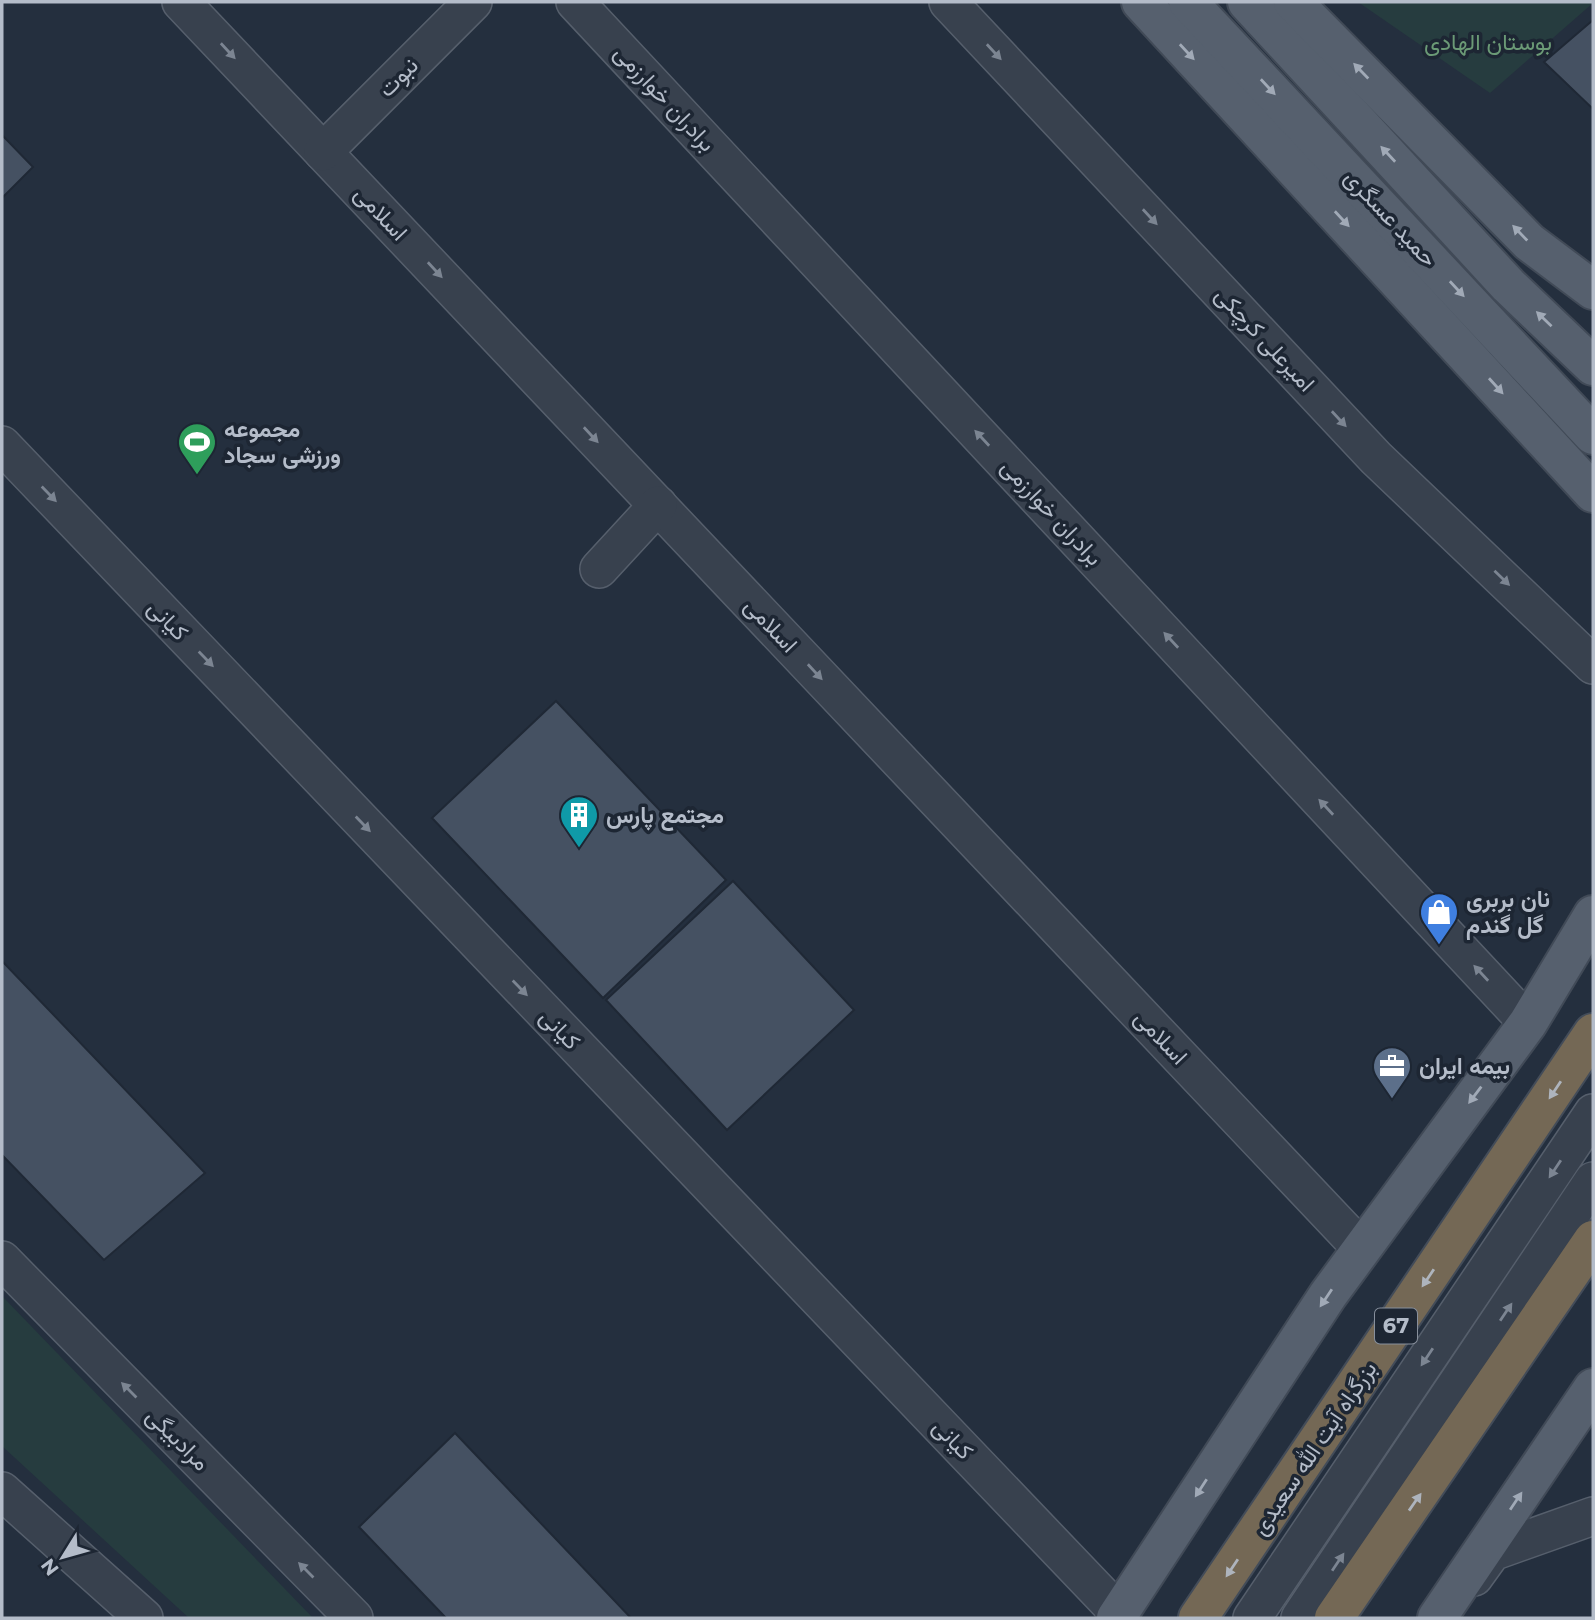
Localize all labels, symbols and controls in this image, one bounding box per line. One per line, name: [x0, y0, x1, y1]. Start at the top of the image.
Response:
park label: بوستان الهادی: [1424, 28, 1552, 57]
street label: برادران خوارزمی: [608, 39, 722, 158]
one-way arrow: [219, 42, 235, 59]
one-way arrow: [986, 43, 1003, 60]
one-way arrow: [1179, 43, 1195, 61]
street label: نبوت: [372, 51, 424, 103]
one-way arrow: [1353, 63, 1369, 80]
one-way arrow: [1260, 78, 1276, 95]
one-way arrow: [1380, 146, 1396, 163]
street label: حمید عسگری: [1338, 163, 1443, 273]
street label: اسلامی: [349, 180, 413, 246]
one-way arrow: [1142, 208, 1158, 226]
one-way arrow: [1333, 210, 1349, 227]
one-way arrow: [1513, 225, 1529, 242]
one-way arrow: [426, 261, 442, 278]
one-way arrow: [1449, 280, 1465, 298]
street label: امیرعلی کرچکی: [1208, 281, 1321, 399]
one-way arrow: [1536, 311, 1553, 327]
one-way arrow: [1488, 377, 1504, 395]
one-way arrow: [1331, 410, 1347, 427]
place label: مجموعه ورزشی سجاد: [224, 415, 341, 470]
sports icon: مجموعه ورزشی سجاد: [176, 421, 218, 476]
one-way arrow: [583, 426, 599, 444]
one-way arrow: [975, 430, 991, 447]
street label: برادران خوارزمی: [995, 453, 1109, 572]
one-way arrow: [40, 486, 57, 503]
one-way arrow: [1493, 570, 1511, 586]
street label: اسلامی: [739, 592, 803, 658]
street label: کیانی: [142, 594, 194, 646]
one-way arrow: [1163, 631, 1179, 649]
one-way arrow: [197, 650, 213, 667]
one-way arrow: [806, 663, 823, 680]
building icon: مجتمع پارس: [558, 794, 600, 849]
one-way arrow: [1319, 799, 1335, 816]
place label: مجتمع پارس: [606, 801, 724, 831]
one-way arrow: [354, 815, 370, 832]
place label: نان بربری گل گندم: [1466, 885, 1550, 940]
shop icon: نان بربری گل گندم: [1418, 891, 1460, 946]
one-way arrow: [1474, 965, 1490, 982]
one-way arrow: [512, 979, 528, 996]
street label: کیانی: [534, 1003, 586, 1055]
street label: اسلامی: [1129, 1004, 1193, 1070]
office icon: بیمه ایران: [1371, 1045, 1413, 1100]
place label: بیمه ایران: [1419, 1052, 1510, 1081]
one-way arrow: [1548, 1081, 1562, 1099]
one-way arrow: [1467, 1085, 1482, 1103]
one-way arrow: [1548, 1160, 1562, 1178]
one-way arrow: [1422, 1269, 1435, 1288]
one-way arrow: [1319, 1289, 1333, 1307]
one-way arrow: [1499, 1303, 1513, 1321]
road number: 67: [1375, 1308, 1417, 1344]
one-way arrow: [1420, 1348, 1434, 1366]
street label: بزرگراه آیت الله سعیدی: [1245, 1356, 1383, 1541]
one-way arrow: [122, 1382, 138, 1399]
street label: مرادبیگی: [140, 1402, 215, 1477]
street label: کیانی: [927, 1413, 979, 1465]
one-way arrow: [1194, 1479, 1208, 1497]
one-way arrow: [1510, 1491, 1523, 1511]
one-way arrow: [1408, 1493, 1422, 1511]
north arrow: [28, 1522, 98, 1592]
one-way arrow: [1331, 1553, 1345, 1571]
text: N: [36, 1554, 64, 1580]
one-way arrow: [1226, 1559, 1239, 1578]
one-way arrow: [298, 1561, 315, 1578]

